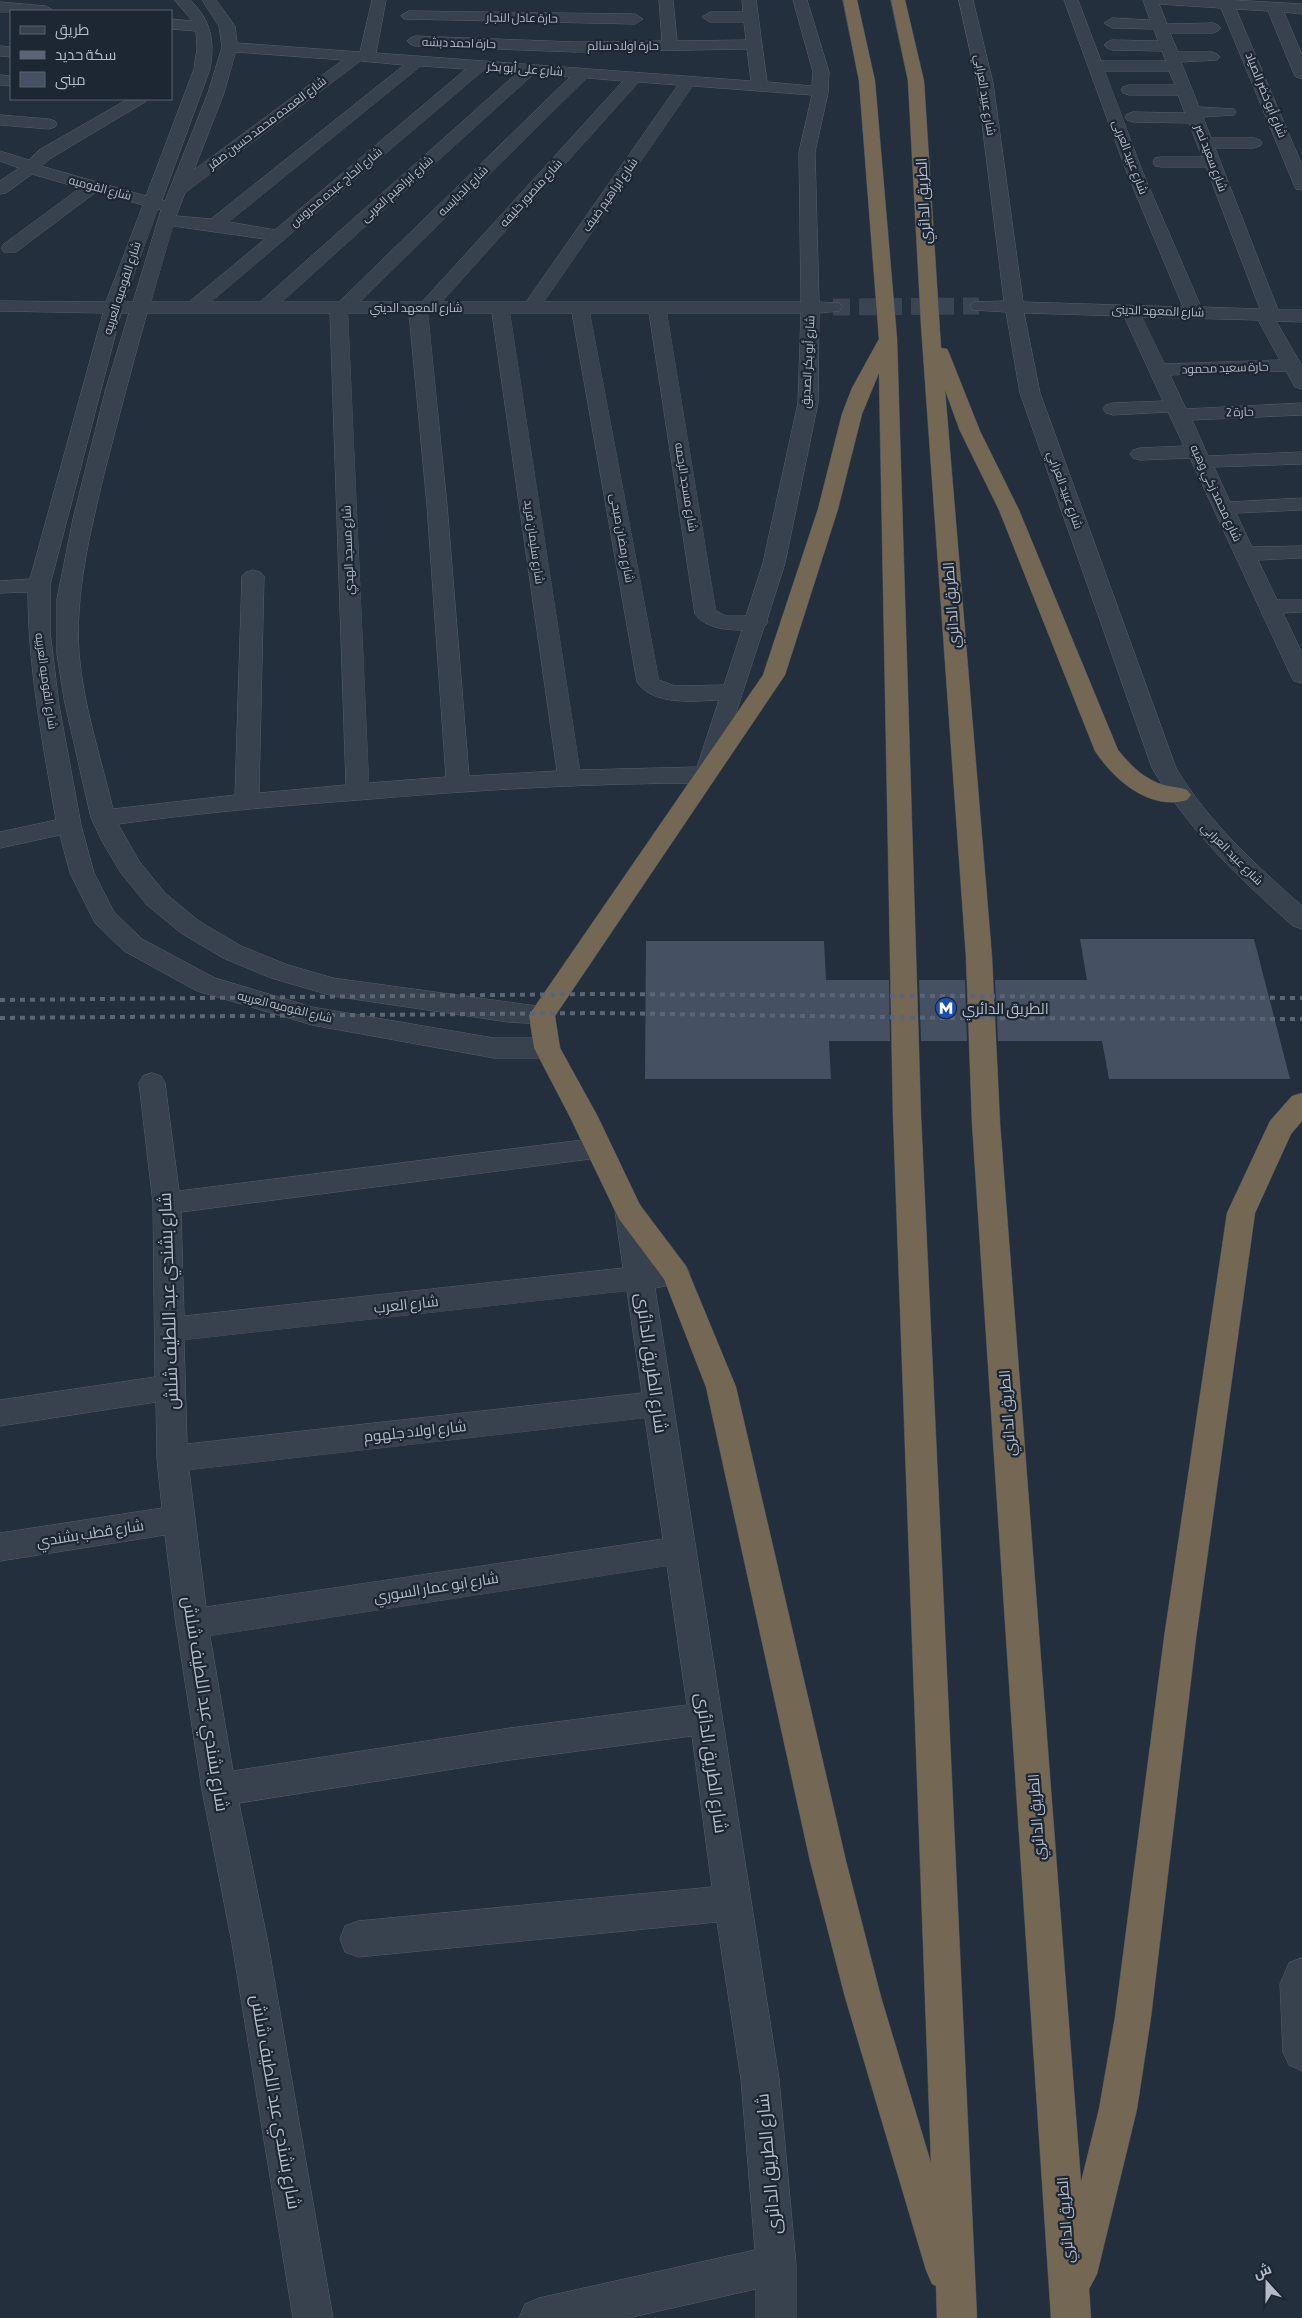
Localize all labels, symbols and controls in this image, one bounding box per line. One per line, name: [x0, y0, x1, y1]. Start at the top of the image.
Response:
legend: [10, 10, 172, 100]
street label: حارة عادل النجار: [485, 10, 558, 26]
text: طريق: [55, 21, 89, 40]
street label: حارة احمد دبشه: [422, 35, 496, 51]
street label: حارة اولاد سالم: [587, 39, 659, 54]
text: سكة حديد: [55, 46, 116, 63]
street label: شارع أبو خضر الصياد: [1241, 50, 1291, 140]
street label: شارع عبيد العرابي: [969, 53, 998, 137]
street label: شارع على أبو بكر: [486, 58, 564, 80]
text: مبنى: [55, 71, 86, 90]
street label: شارع العمده محمد حسين صقر: [204, 74, 330, 174]
street label: شارع عبيد العربى: [1108, 118, 1151, 197]
street label: شارع سعيد نصر: [1191, 122, 1230, 194]
street label: شارع الحاج عبده محروس: [287, 144, 386, 230]
street label: شارع ابراهيم العربى: [358, 153, 437, 226]
street label: شارع ابراهيم ضيف: [579, 155, 641, 235]
street label: شارع منصور خليفه: [497, 156, 566, 231]
street label: الطريق الدائري: [912, 157, 938, 245]
street label: شارع الدبايسه: [435, 163, 492, 220]
street label: شارع القوميه: [67, 173, 133, 204]
street label: شارع القوميه العربيه: [100, 240, 145, 337]
street label: شارع المعهد الديني: [370, 301, 462, 318]
street label: شارع المعهد الدينى: [1111, 302, 1205, 321]
street label: شارع أبو بكر الصديق: [798, 315, 818, 409]
street label: حارة سعيد محمود: [1181, 359, 1269, 377]
street label: حارة 2: [1226, 405, 1254, 419]
street label: شارع مسجد الرحمه: [671, 441, 700, 533]
street label: شارع محمد زكي وهبه: [1185, 442, 1245, 545]
street label: شارع عبيد العرابي: [1042, 449, 1086, 532]
street label: شارع رمضان صبحى: [606, 492, 637, 584]
street label: شارع سليمان فريد: [520, 499, 547, 585]
street label: شارع مسجد الهدي: [339, 505, 360, 595]
street label: الطريق الدائري: [939, 561, 966, 649]
street label: شارع القوميه العربيه: [31, 632, 60, 730]
street label: شارع عبيد العرابي: [1196, 820, 1266, 890]
street label: شارع القوميه العربيه: [236, 988, 334, 1027]
metro station icon: الطريق الدائري: [934, 996, 958, 1020]
place label: الطريق الدائري: [962, 1000, 1049, 1021]
street label: شارع بشندي عبد اللطيف شلش: [154, 1192, 186, 1410]
street label: شارع العرب: [373, 1292, 440, 1319]
street label: شارع الطريق الدائرى: [630, 1292, 672, 1435]
street label: الطريق الدائري: [995, 1369, 1022, 1457]
street label: شارع اولاد جلهوم: [363, 1417, 468, 1448]
street label: شارع قطب بشندي: [35, 1516, 146, 1554]
street label: شارع ابو عمار السوري: [372, 1569, 500, 1609]
street label: شارع بشندي عبد اللطيف شلش: [175, 1595, 233, 1814]
street label: شارع الطريق الدائرى: [690, 1692, 732, 1835]
street label: الطريق الدائري: [1024, 1773, 1051, 1861]
street label: شارع بشندي عبد اللطيف شلش: [243, 1993, 305, 2212]
street label: شارع الطريق الدائرى: [751, 2092, 787, 2235]
street label: الطريق الدائري: [1053, 2176, 1080, 2264]
north arrow: [1242, 2258, 1292, 2308]
text: ش: [1251, 2260, 1274, 2282]

